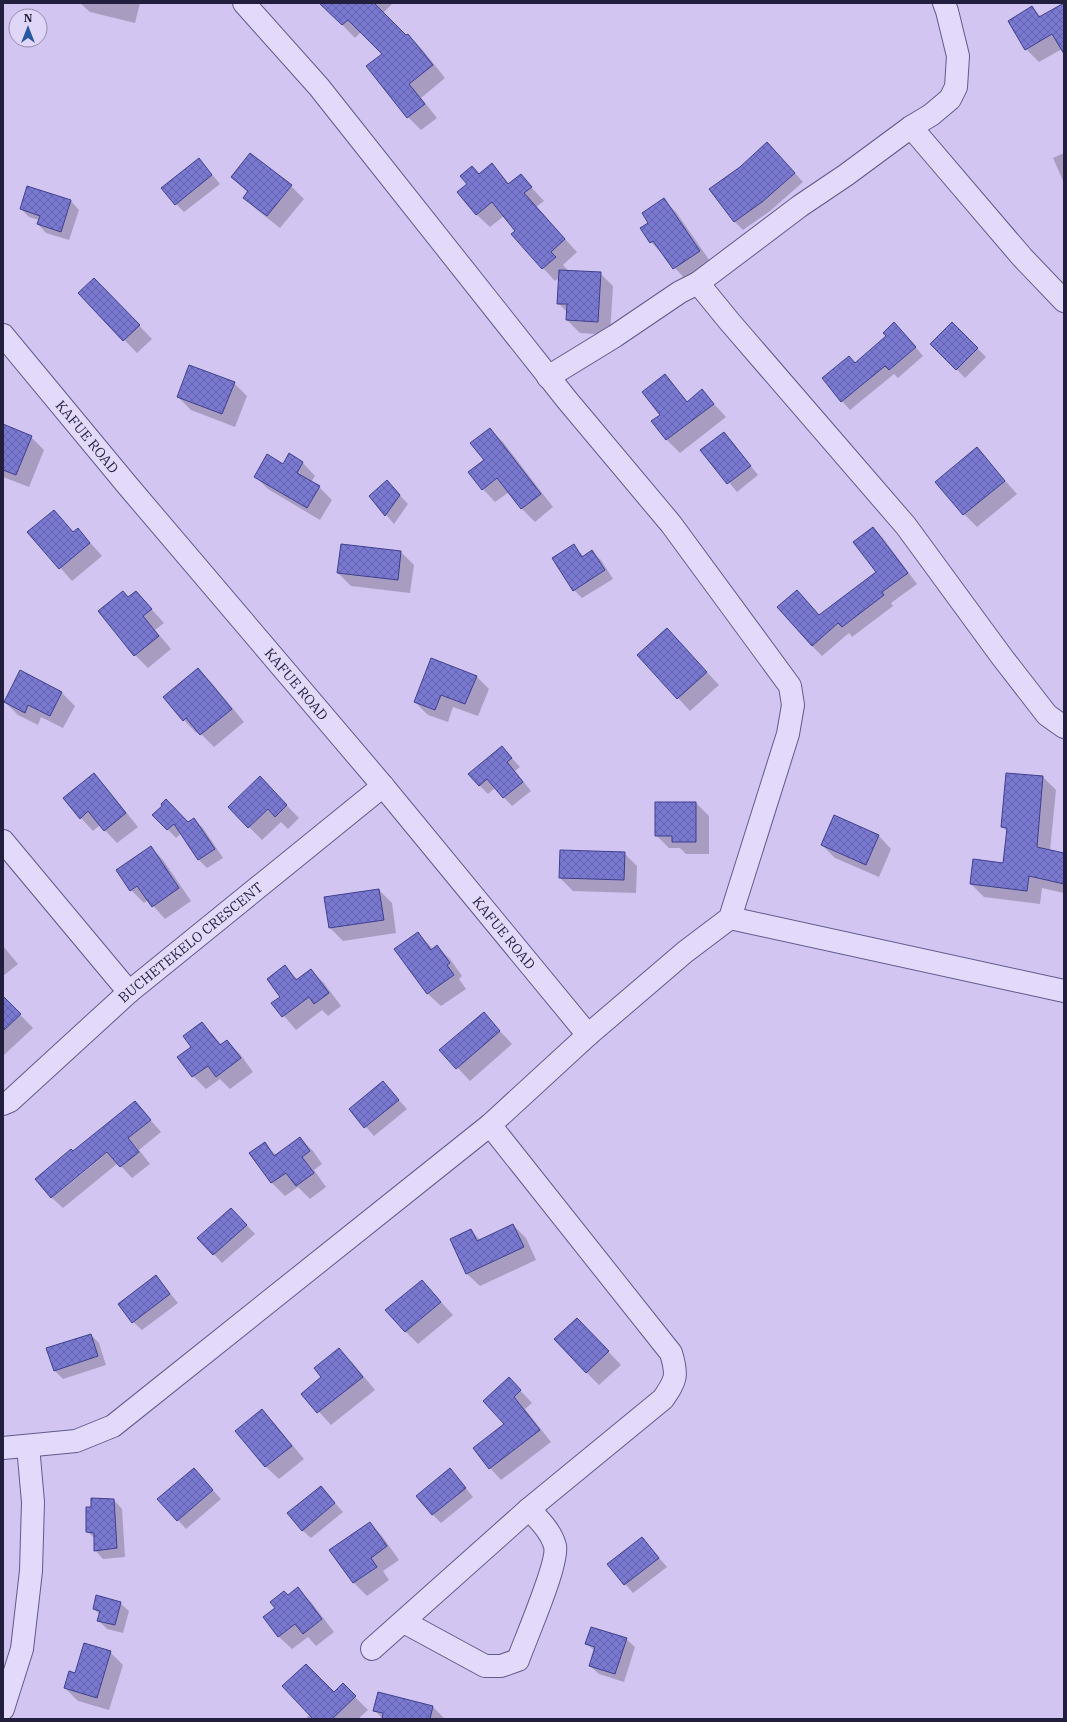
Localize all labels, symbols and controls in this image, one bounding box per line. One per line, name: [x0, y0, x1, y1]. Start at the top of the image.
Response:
north arrow: [8, 8, 48, 48]
text: N: [24, 11, 33, 25]
street label: KAFUE ROAD: [52, 397, 123, 477]
street label: KAFUE ROAD: [261, 644, 332, 724]
street label: BUCHETEKELO CRESCENT: [114, 878, 266, 1006]
street label: KAFUE ROAD: [469, 893, 539, 973]

